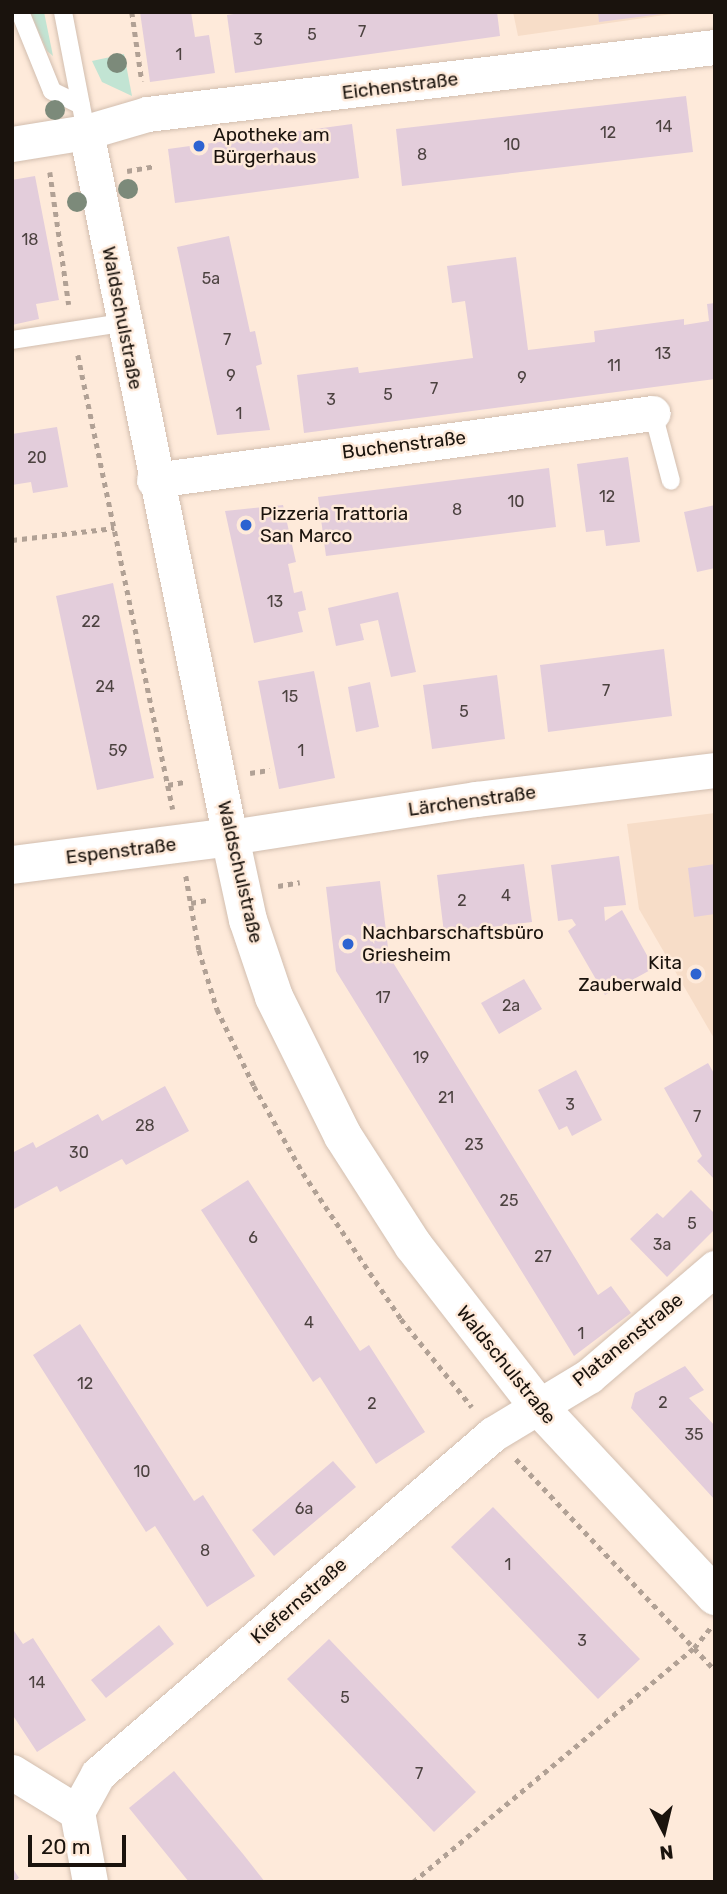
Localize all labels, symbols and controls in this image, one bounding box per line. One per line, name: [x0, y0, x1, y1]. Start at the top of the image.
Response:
house number: 7: [358, 22, 366, 42]
house number: 5: [307, 25, 317, 45]
house number: 3: [253, 30, 263, 50]
house number: 1: [176, 45, 182, 65]
street label: Eichenstraße: [341, 68, 459, 104]
house number: 14: [656, 117, 672, 137]
house number: 12: [600, 123, 616, 143]
place label: Apotheke am Bürgerhaus: [213, 124, 330, 168]
house number: 10: [503, 135, 521, 155]
marker: Apotheke am Bürgerhaus: [191, 138, 207, 154]
house number: 8: [417, 145, 427, 165]
house number: 18: [21, 230, 39, 250]
street label: Waldschulstraße: [97, 244, 147, 392]
house number: 5a: [202, 269, 220, 289]
house number: 7: [223, 330, 231, 350]
house number: 13: [655, 344, 671, 364]
house number: 11: [607, 356, 621, 376]
house number: 9: [226, 366, 236, 386]
house number: 9: [517, 368, 527, 388]
house number: 7: [430, 379, 438, 399]
house number: 5: [383, 385, 393, 405]
house number: 3: [326, 390, 336, 410]
house number: 1: [236, 404, 242, 424]
street label: Buchenstraße: [341, 426, 467, 464]
house number: 20: [27, 448, 47, 468]
house number: 12: [599, 487, 615, 507]
house number: 10: [507, 492, 525, 512]
house number: 8: [452, 500, 462, 520]
place label: Pizzeria Trattoria San Marco: [260, 503, 409, 547]
marker: Pizzeria Trattoria San Marco: [238, 517, 254, 533]
house number: 13: [267, 592, 283, 612]
house number: 22: [82, 612, 100, 632]
house number: 24: [95, 677, 115, 697]
house number: 7: [602, 681, 610, 701]
house number: 15: [282, 687, 298, 707]
house number: 5: [459, 702, 469, 722]
house number: 59: [109, 741, 127, 761]
house number: 1: [298, 741, 304, 761]
street label: Lärchenstraße: [407, 781, 537, 821]
street label: Waldschulstraße: [213, 799, 267, 945]
street label: Espenstraße: [64, 833, 178, 869]
house number: 4: [501, 886, 511, 906]
house number: 2: [457, 891, 467, 911]
place label: Nachbarschaftsbüro Griesheim: [362, 922, 544, 966]
marker: Nachbarschaftsbüro Griesheim: [340, 936, 356, 952]
place label: Kita Zauberwald: [578, 952, 682, 996]
marker: Kita Zauberwald: [688, 966, 704, 982]
house number: 17: [375, 988, 391, 1008]
house number: 2a: [502, 996, 520, 1016]
house number: 19: [413, 1048, 429, 1068]
house number: 21: [438, 1088, 454, 1108]
house number: 3: [565, 1095, 575, 1115]
house number: 7: [693, 1107, 701, 1127]
house number: 28: [135, 1116, 155, 1136]
house number: 23: [464, 1135, 484, 1155]
house number: 30: [69, 1143, 89, 1163]
house number: 25: [500, 1191, 518, 1211]
house number: 5: [687, 1214, 697, 1234]
house number: 6: [248, 1228, 258, 1248]
house number: 3a: [653, 1235, 671, 1255]
house number: 27: [534, 1247, 552, 1267]
street label: Platanenstraße: [568, 1289, 688, 1391]
street label: Waldschulstraße: [451, 1301, 561, 1429]
house number: 4: [304, 1313, 314, 1333]
house number: 1: [578, 1324, 584, 1344]
house number: 12: [77, 1374, 93, 1394]
house number: 2: [658, 1393, 668, 1413]
house number: 2: [367, 1394, 377, 1414]
house number: 35: [684, 1425, 704, 1445]
house number: 10: [133, 1462, 151, 1482]
house number: 6a: [295, 1499, 313, 1519]
house number: 8: [200, 1541, 210, 1561]
street label: Kiefernstraße: [246, 1553, 352, 1649]
house number: 1: [505, 1555, 511, 1575]
house number: 3: [577, 1631, 587, 1651]
house number: 14: [29, 1673, 45, 1693]
house number: 5: [340, 1688, 350, 1708]
house number: 7: [415, 1764, 423, 1784]
north arrow: [629, 1796, 699, 1866]
scale bar: [32, 1820, 130, 1864]
text: 20 m: [41, 1834, 90, 1859]
text: N: [658, 1840, 675, 1865]

